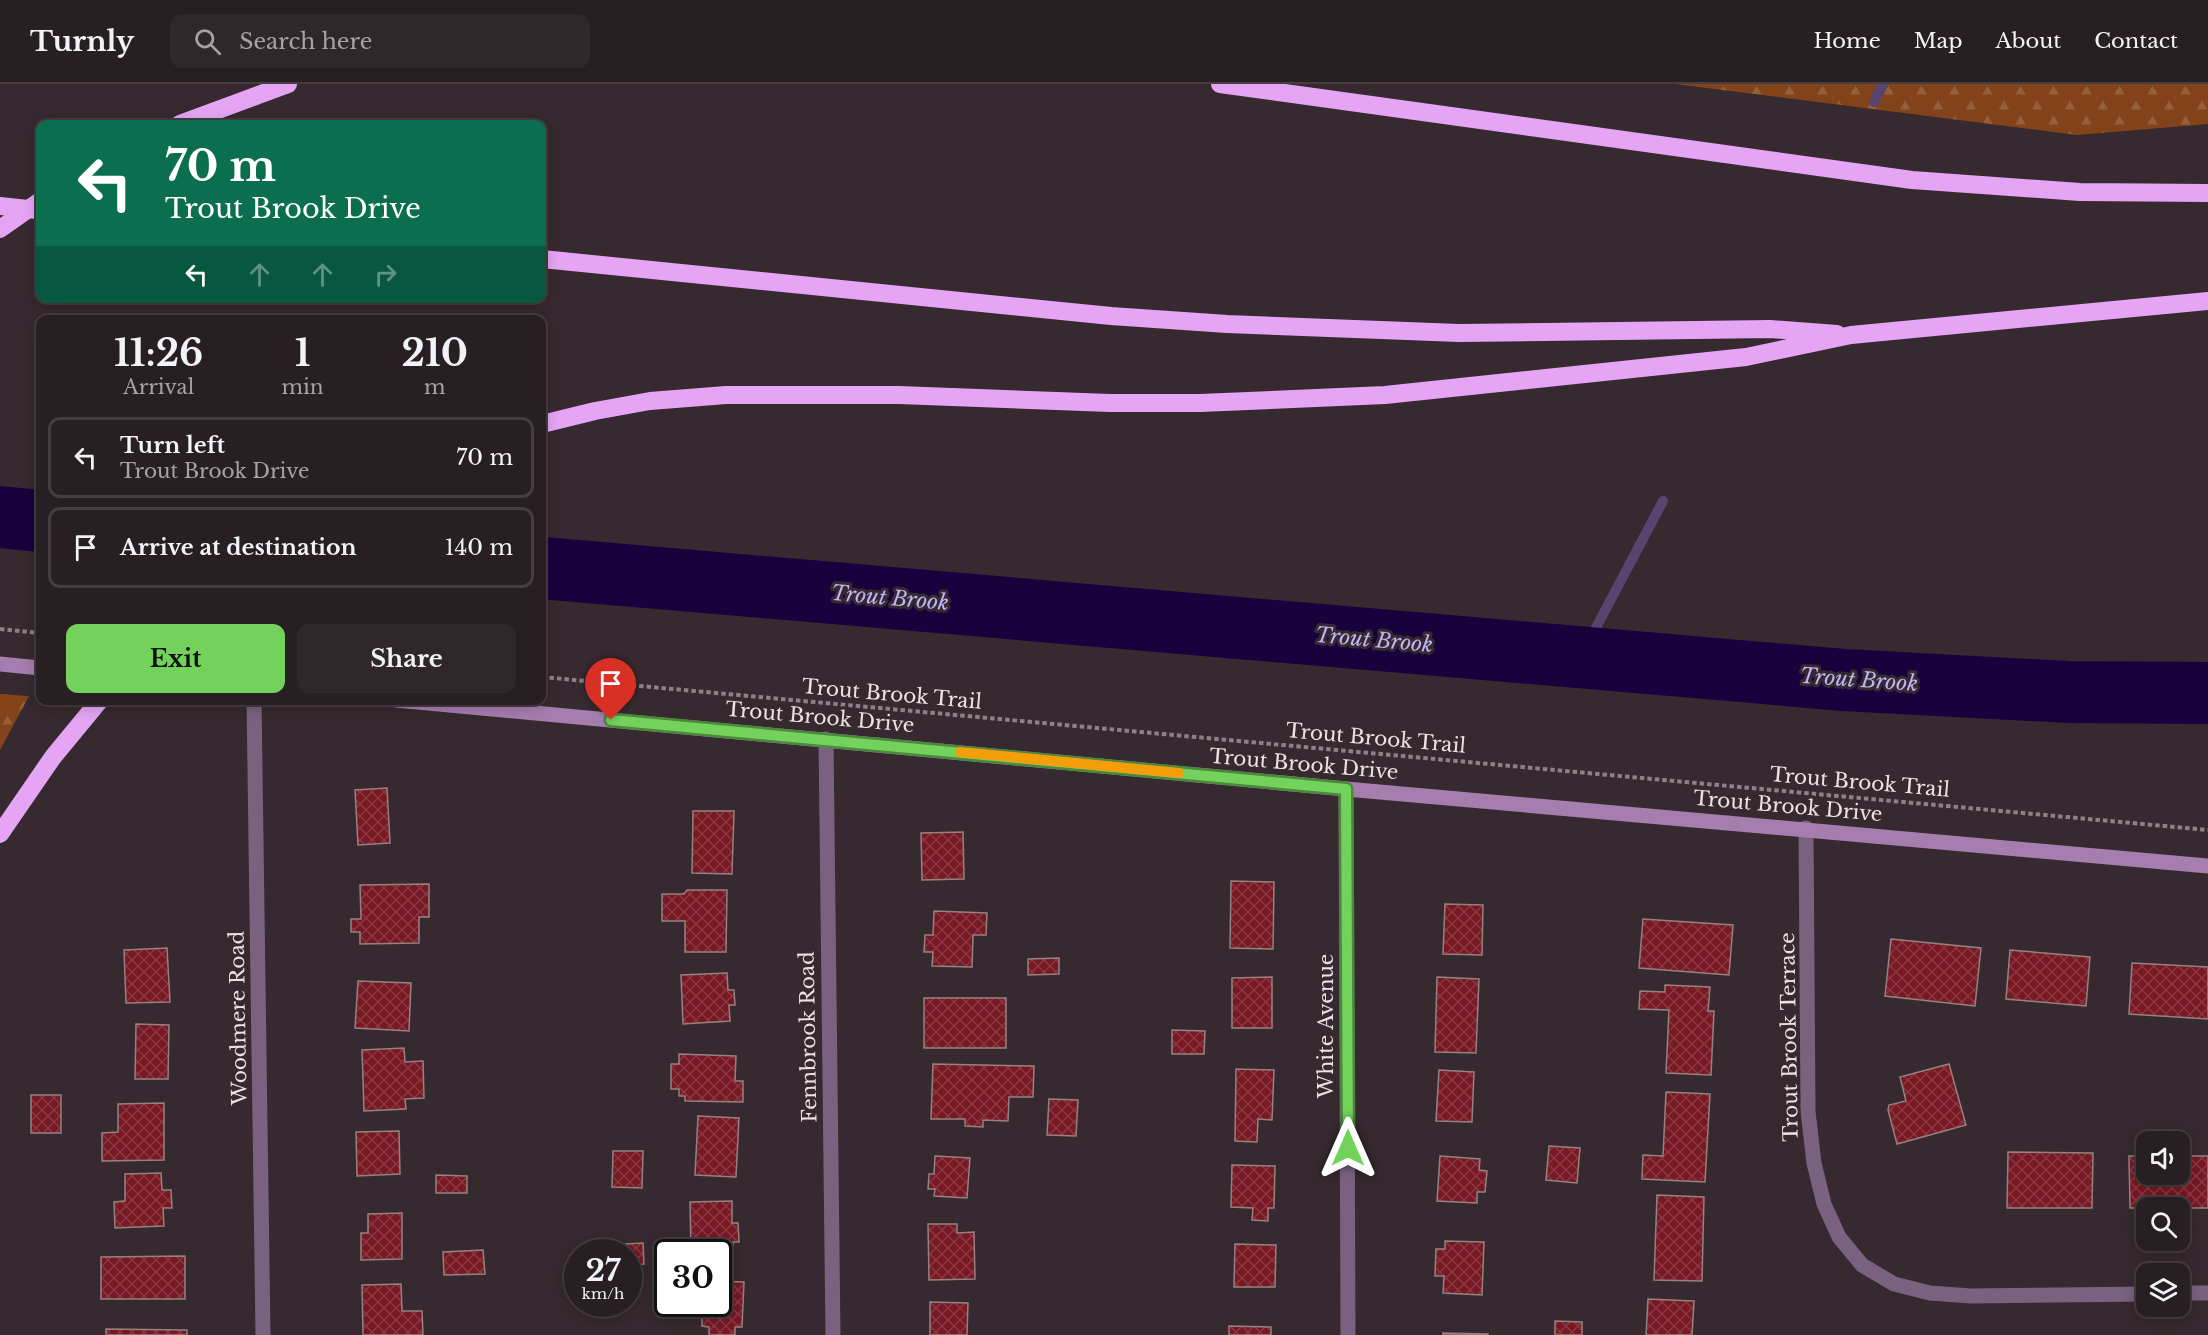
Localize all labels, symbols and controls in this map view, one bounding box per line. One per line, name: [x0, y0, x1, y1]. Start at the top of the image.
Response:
search box: [170, 14, 590, 68]
text: Turnly: [30, 24, 134, 59]
icon: search: [191, 25, 224, 58]
text: Search here: [239, 28, 372, 55]
text: Home: [1814, 28, 1881, 54]
text: Map: [1914, 28, 1962, 54]
text: About: [1995, 28, 2061, 54]
text: Contact: [2094, 28, 2178, 54]
text: 70 m: [165, 140, 276, 192]
icon: left: [66, 144, 144, 222]
text: Trout Brook Drive: [165, 192, 421, 225]
icon: left: [180, 258, 213, 291]
icon: ahead: [243, 258, 276, 291]
icon: ahead: [306, 258, 339, 291]
icon: right: [369, 258, 402, 291]
text: 11:26: [114, 331, 203, 376]
text: 1: [295, 331, 310, 376]
text: 210: [402, 331, 468, 376]
text: Arrival: [123, 375, 194, 399]
text: min: [281, 375, 324, 399]
text: m: [424, 375, 445, 399]
text: Turn left: [120, 432, 225, 459]
icon: left: [69, 441, 102, 474]
text: 70 m: [456, 444, 513, 471]
text: Trout Brook Drive: [120, 459, 309, 483]
icon: arrive: [69, 531, 102, 564]
text: Arrive at destination: [120, 534, 357, 561]
text: 140 m: [445, 534, 513, 561]
water label: Trout Brook: [830, 580, 950, 616]
water label: Trout Brook: [1314, 622, 1434, 658]
button: Exit: [66, 624, 285, 693]
button: Share: [297, 624, 516, 693]
pin: [585, 658, 636, 720]
water label: Trout Brook: [1799, 663, 1919, 697]
icon: arrive: [594, 667, 627, 700]
street label: Trout Brook Trail: [801, 674, 983, 714]
street label: Trout Brook Drive: [725, 697, 915, 737]
street label: Trout Brook Trail: [1285, 718, 1467, 758]
street label: Trout Brook Drive: [1209, 744, 1399, 784]
street label: Trout Brook Trail: [1769, 762, 1951, 802]
street label: Trout Brook Drive: [1693, 786, 1883, 826]
street label: Woodmere Road: [224, 931, 252, 1106]
street label: Trout Brook Terrace: [1775, 932, 1803, 1142]
street label: Fennbrook Road: [795, 951, 821, 1123]
street label: White Avenue: [1314, 954, 1338, 1099]
position arrow: [1316, 1116, 1380, 1180]
map controls: [2136, 1131, 2190, 1317]
button: sound: [2136, 1131, 2190, 1185]
button: search: [2136, 1197, 2190, 1251]
speed limit sign: 30: [654, 1239, 732, 1317]
text: 27: [585, 1252, 621, 1289]
button: layers: [2136, 1263, 2190, 1317]
text: km/h: [582, 1284, 624, 1303]

